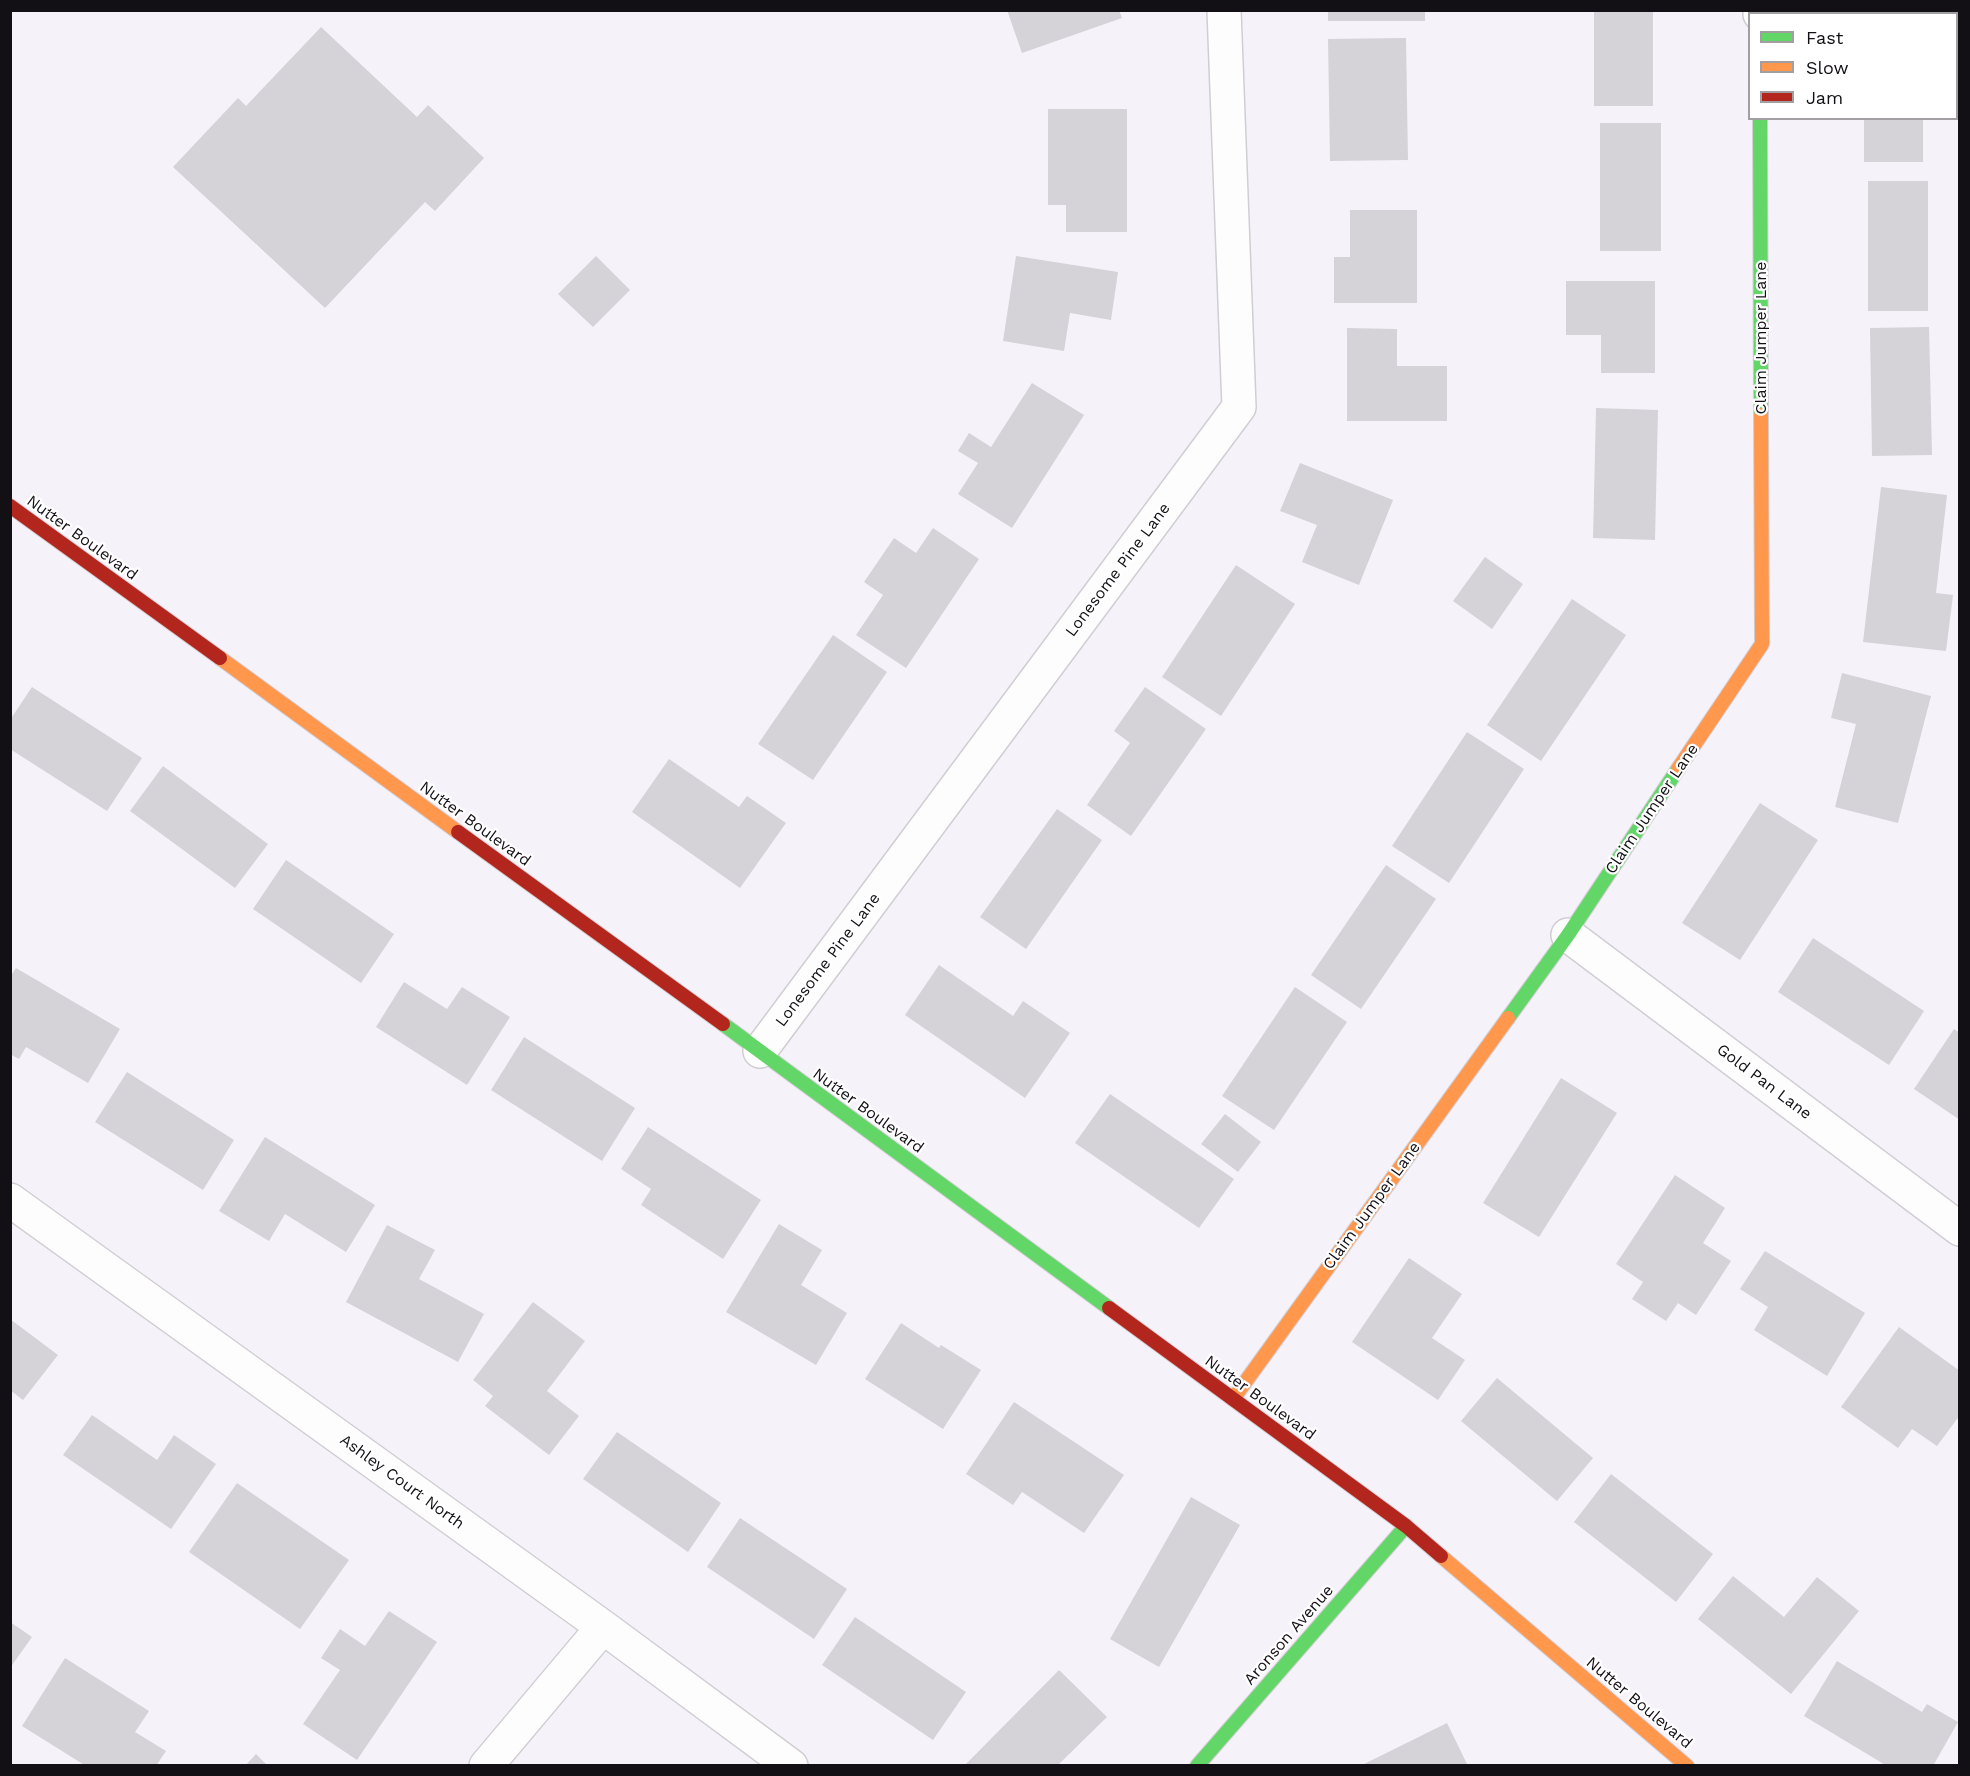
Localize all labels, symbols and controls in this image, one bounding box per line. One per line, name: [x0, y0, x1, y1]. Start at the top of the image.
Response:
legend: [1748, 12, 1958, 120]
text: Fast: [1806, 27, 1843, 48]
text: Slow: [1806, 57, 1849, 78]
text: Jam: [1806, 87, 1843, 108]
street label: Claim Jumper Lane: [1751, 262, 1771, 414]
street label: Nutter Boulevard: [23, 491, 141, 585]
street label: Lonesome Pine Lane: [1061, 499, 1175, 641]
street label: Claim Jumper Lane: [1601, 740, 1703, 878]
street label: Nutter Boulevard: [416, 777, 534, 871]
street label: Lonesome Pine Lane: [771, 889, 885, 1031]
street label: Gold Pan Lane: [1713, 1040, 1815, 1124]
street label: Nutter Boulevard: [809, 1064, 927, 1158]
street label: Claim Jumper Lane: [1319, 1138, 1425, 1274]
street label: Nutter Boulevard: [1201, 1351, 1319, 1445]
street label: Ashley Court North: [336, 1431, 468, 1533]
street label: Aronson Avenue: [1240, 1581, 1338, 1689]
street label: Nutter Boulevard: [1582, 1653, 1696, 1753]

